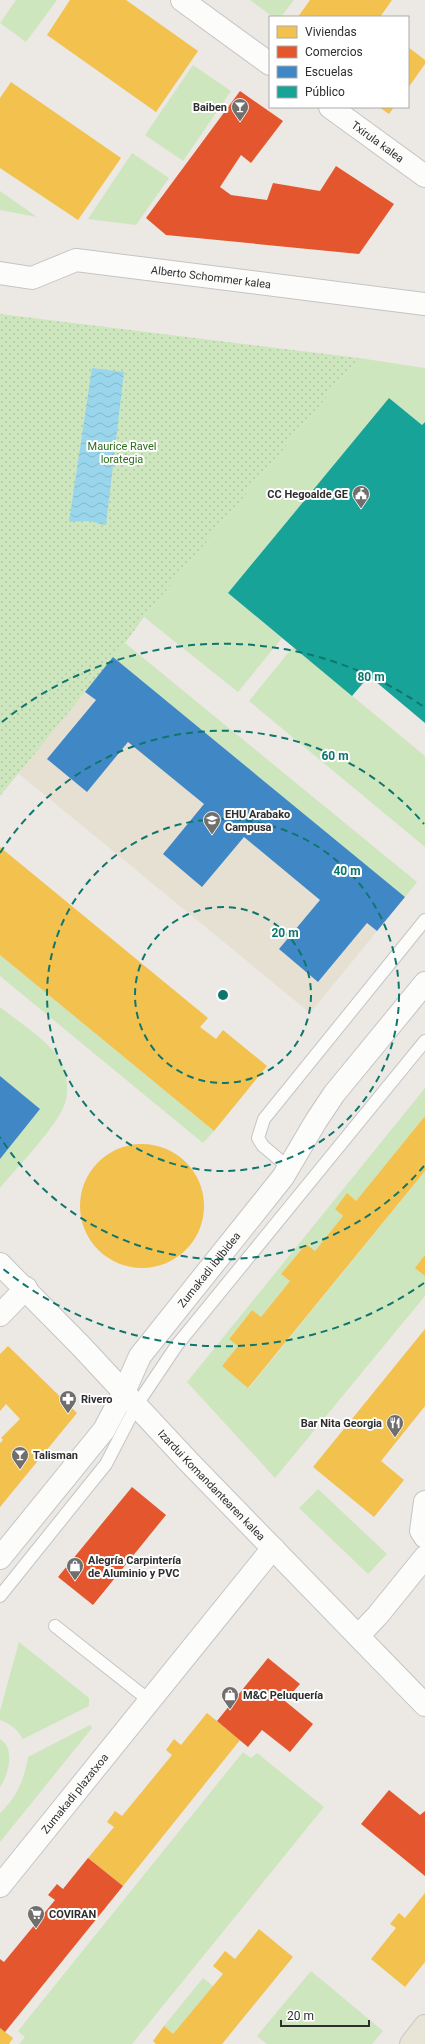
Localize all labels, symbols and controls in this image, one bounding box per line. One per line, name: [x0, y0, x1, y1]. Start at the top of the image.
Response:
legend: [269, 16, 409, 108]
text: Viviendas: [305, 25, 357, 39]
text: Comercios: [305, 45, 363, 59]
text: Escuelas: [305, 65, 353, 79]
text: Público: [305, 85, 345, 99]
bar icon: Baiben: [230, 97, 250, 122]
place label: Baiben: [193, 101, 227, 114]
street label: Txirula kalea: [349, 118, 406, 165]
street label: Alberto Schommer kalea: [150, 263, 272, 291]
park label: Maurice Ravel lorategia: [88, 440, 156, 466]
public building icon: CC Hegoalde GE: [351, 484, 371, 509]
place label: CC Hegoalde GE: [267, 488, 348, 501]
text: 80 m: [357, 670, 385, 684]
text: 60 m: [321, 749, 349, 763]
place label: EHU Arabako Campusa: [225, 808, 290, 834]
school or university icon: EHU Arabako Campusa: [202, 810, 222, 835]
text: 40 m: [333, 864, 361, 878]
text: 20 m: [271, 926, 299, 940]
centre of rings: [216, 988, 230, 1002]
street label: Zumakadi ibilbidea: [175, 1229, 243, 1310]
pharmacy icon: Rivero: [58, 1389, 78, 1414]
place label: Rivero: [81, 1393, 112, 1406]
restaurant icon: Bar Nita Georgia: [385, 1413, 405, 1438]
place label: Bar Nita Georgia: [301, 1417, 382, 1430]
street label: Izardui Komandantearen kalea: [156, 1427, 268, 1543]
bar icon: Talisman: [10, 1445, 30, 1470]
place label: Talisman: [33, 1449, 78, 1462]
place label: Alegría Carpintería de Aluminio y PVC: [88, 1554, 181, 1580]
shop icon: Alegría Carpintería de Aluminio y PVC: [65, 1556, 85, 1581]
shop icon: M&C Peluquería: [220, 1685, 240, 1710]
place label: M&C Peluquería: [243, 1689, 323, 1702]
street label: Zumakadi plazatxoa: [39, 1751, 111, 1836]
supermarket icon: COVIRAN: [26, 1904, 46, 1929]
place label: COVIRAN: [49, 1908, 97, 1921]
scale bar: [281, 2002, 369, 2028]
text: 20 m: [287, 2009, 314, 2023]

